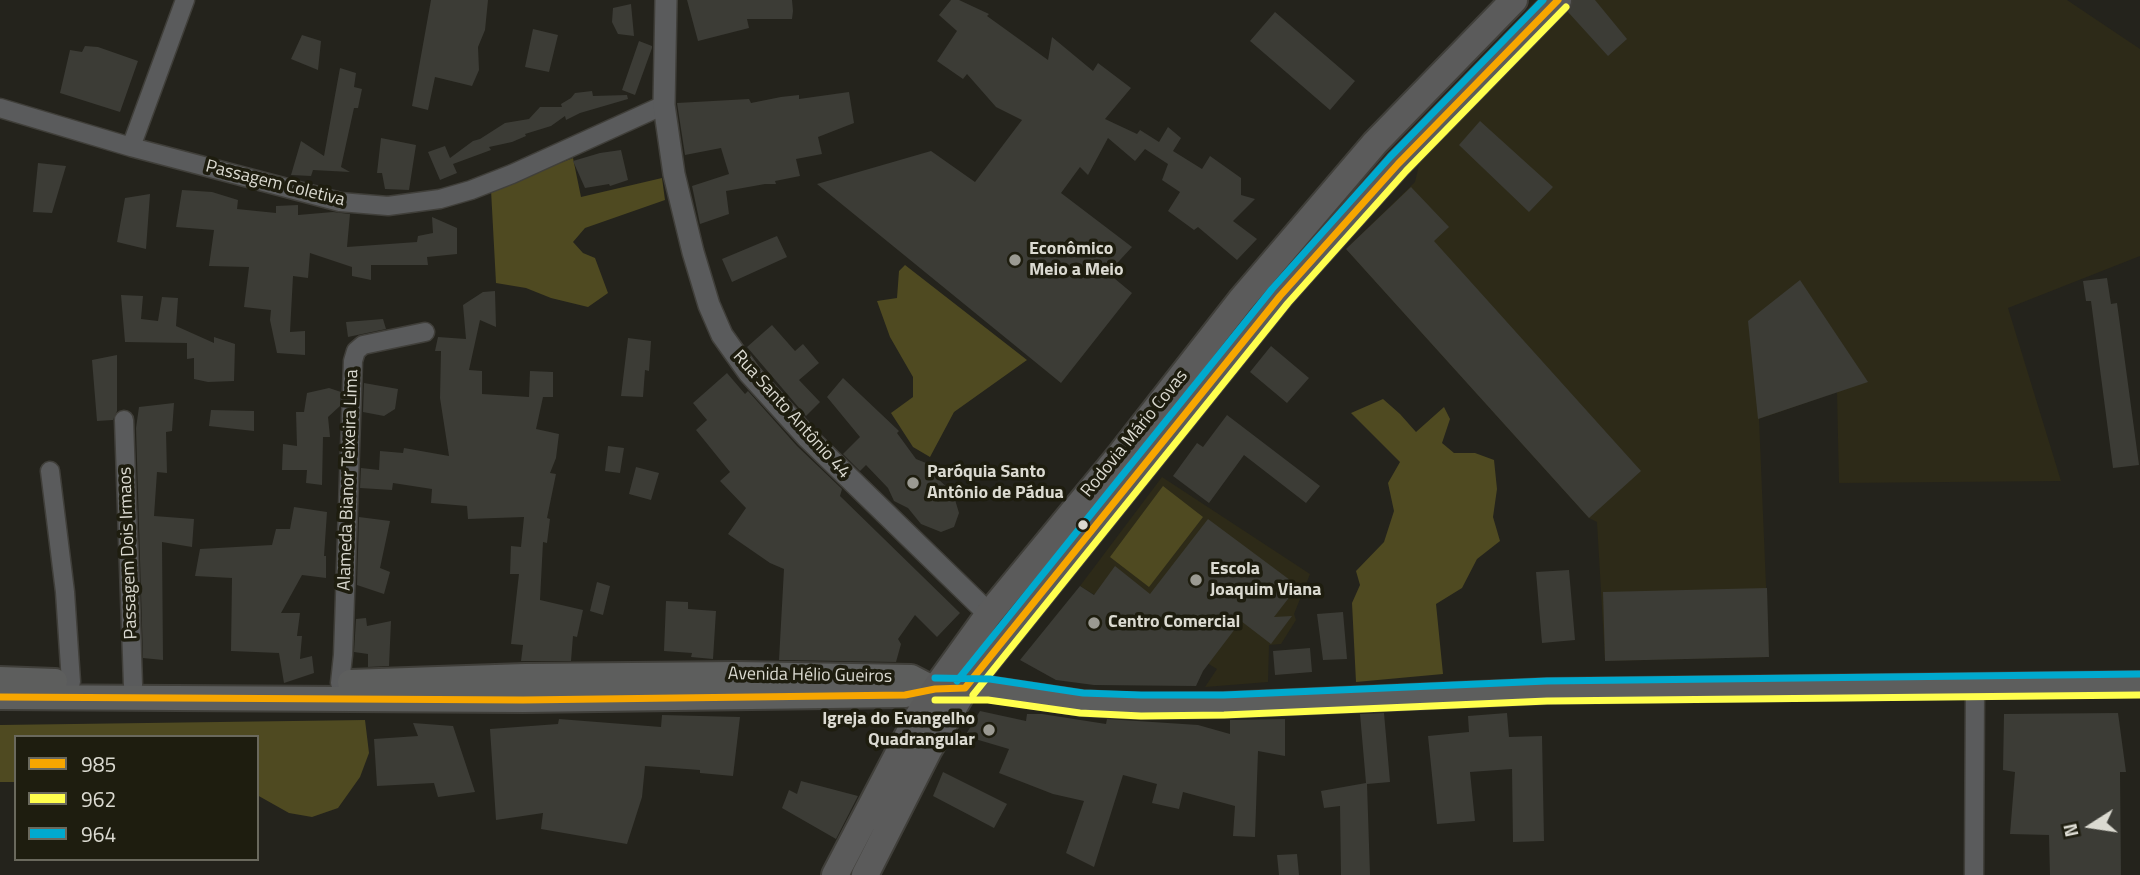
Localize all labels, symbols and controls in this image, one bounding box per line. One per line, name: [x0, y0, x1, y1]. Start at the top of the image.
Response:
street label: Passagem Coletiva: [203, 156, 347, 212]
place label: Econômico Meio a Meio: [1029, 239, 1124, 282]
marker: Econômico Meio a Meio: [1007, 252, 1023, 268]
street label: Rua Santo Antônio 44: [728, 346, 854, 484]
street label: Rodovia Mário Covas: [1077, 366, 1193, 502]
street label: Alameda Bianor Teixeira Lima: [334, 369, 364, 591]
place label: Paróquia Santo Antônio de Pádua: [927, 462, 1064, 504]
street label: Passagem Dois Irmaos: [115, 466, 143, 640]
marker: Paróquia Santo Antônio de Pádua: [905, 475, 921, 491]
unlabelled marker: [1076, 518, 1090, 532]
place label: Escola Joaquim Viana: [1210, 559, 1321, 602]
marker: Escola Joaquim Viana: [1188, 572, 1204, 588]
place label: Centro Comercial: [1108, 612, 1240, 634]
marker: Centro Comercial: [1086, 615, 1102, 631]
street label: Avenida Hélio Gueiros: [728, 664, 892, 688]
place label: Igreja do Evangelho Quadrangular: [822, 709, 975, 752]
marker: Igreja do Evangelho Quadrangular: [981, 722, 997, 738]
legend: [14, 735, 259, 861]
text: 985: [81, 748, 116, 780]
text: 962: [81, 783, 116, 815]
north arrow: [2056, 791, 2126, 861]
text: 964: [81, 818, 116, 850]
text: N: [2054, 821, 2086, 840]

